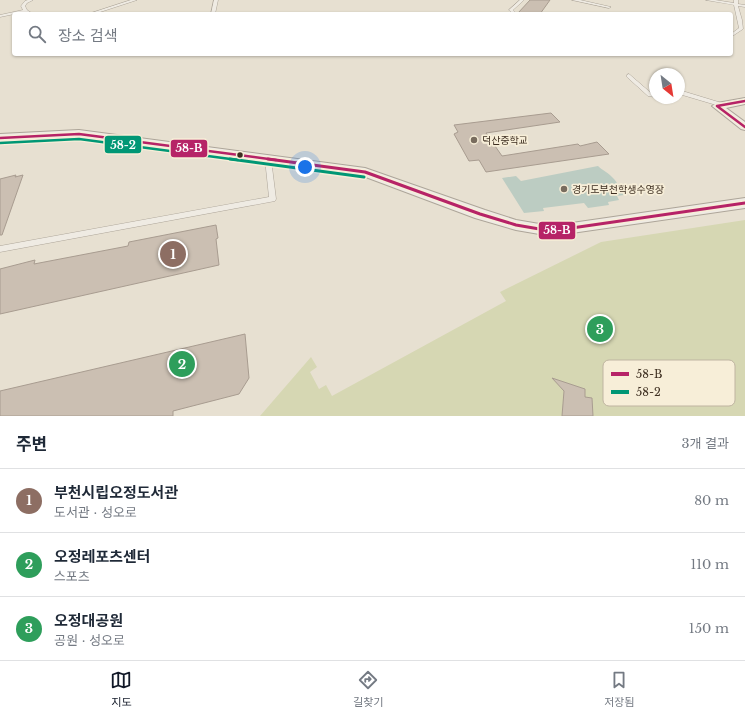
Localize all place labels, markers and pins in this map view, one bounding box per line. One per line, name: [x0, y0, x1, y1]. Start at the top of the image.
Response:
place label: 덕산중학교: [482, 134, 528, 147]
marker: 덕산중학교: [469, 135, 479, 145]
unlabelled marker: [235, 150, 245, 160]
place label: 경기도부천학생수영장: [572, 183, 664, 196]
marker: 경기도부천학생수영장: [559, 184, 569, 194]
pin: 1: [160, 239, 186, 269]
pin: 3: [587, 314, 613, 344]
pin: 2: [169, 349, 195, 379]

